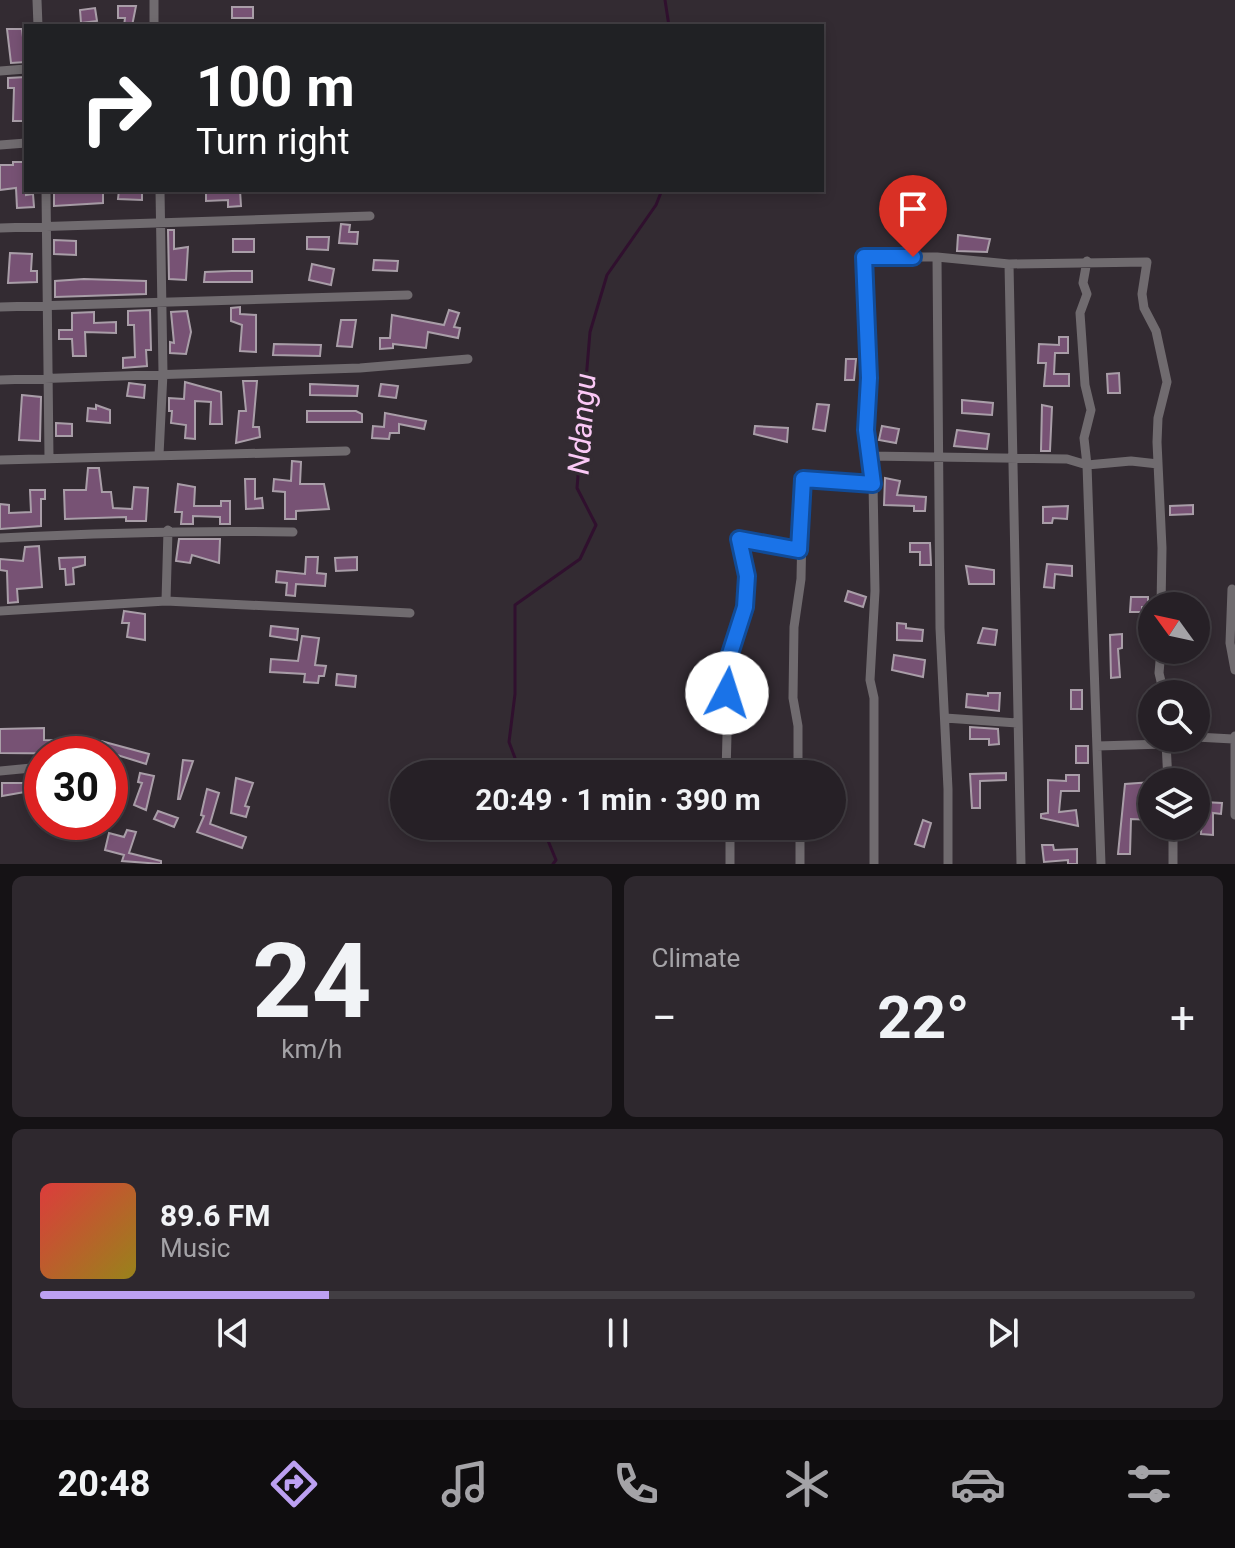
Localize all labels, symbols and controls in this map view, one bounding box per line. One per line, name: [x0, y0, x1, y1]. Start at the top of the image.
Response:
text: 100 m: [196, 54, 355, 120]
icon: right: [64, 56, 168, 160]
text: Turn right: [196, 121, 349, 163]
pin: [879, 175, 947, 257]
icon: arrive: [891, 187, 935, 231]
water label: Ndangu: [561, 372, 602, 476]
north arrow: [1138, 592, 1210, 664]
map controls: [1138, 592, 1210, 840]
position arrow: [685, 651, 769, 735]
button: search: [1138, 680, 1210, 752]
speed limit sign: 30: [24, 736, 128, 840]
button: layers: [1138, 768, 1210, 840]
text: 20:49 · 1 min · 390 m: [475, 782, 761, 817]
text: 24: [252, 921, 371, 1042]
text: Climate: [652, 943, 740, 973]
text: 22°: [877, 982, 969, 1053]
text: −: [652, 992, 677, 1044]
text: +: [1170, 992, 1195, 1044]
text: km/h: [281, 1034, 342, 1064]
text: 89.6 FM: [160, 1198, 271, 1233]
text: Music: [160, 1233, 230, 1263]
icon: previous: [211, 1311, 255, 1355]
icon: pause: [596, 1311, 640, 1355]
icon: next: [981, 1311, 1025, 1355]
icon: directions: [266, 1456, 322, 1512]
icon: music: [437, 1456, 493, 1512]
icon: phone: [608, 1456, 664, 1512]
icon: climate: [779, 1456, 835, 1512]
icon: car: [950, 1456, 1006, 1512]
icon: filters: [1121, 1456, 1177, 1512]
text: 20:48: [58, 1463, 150, 1505]

